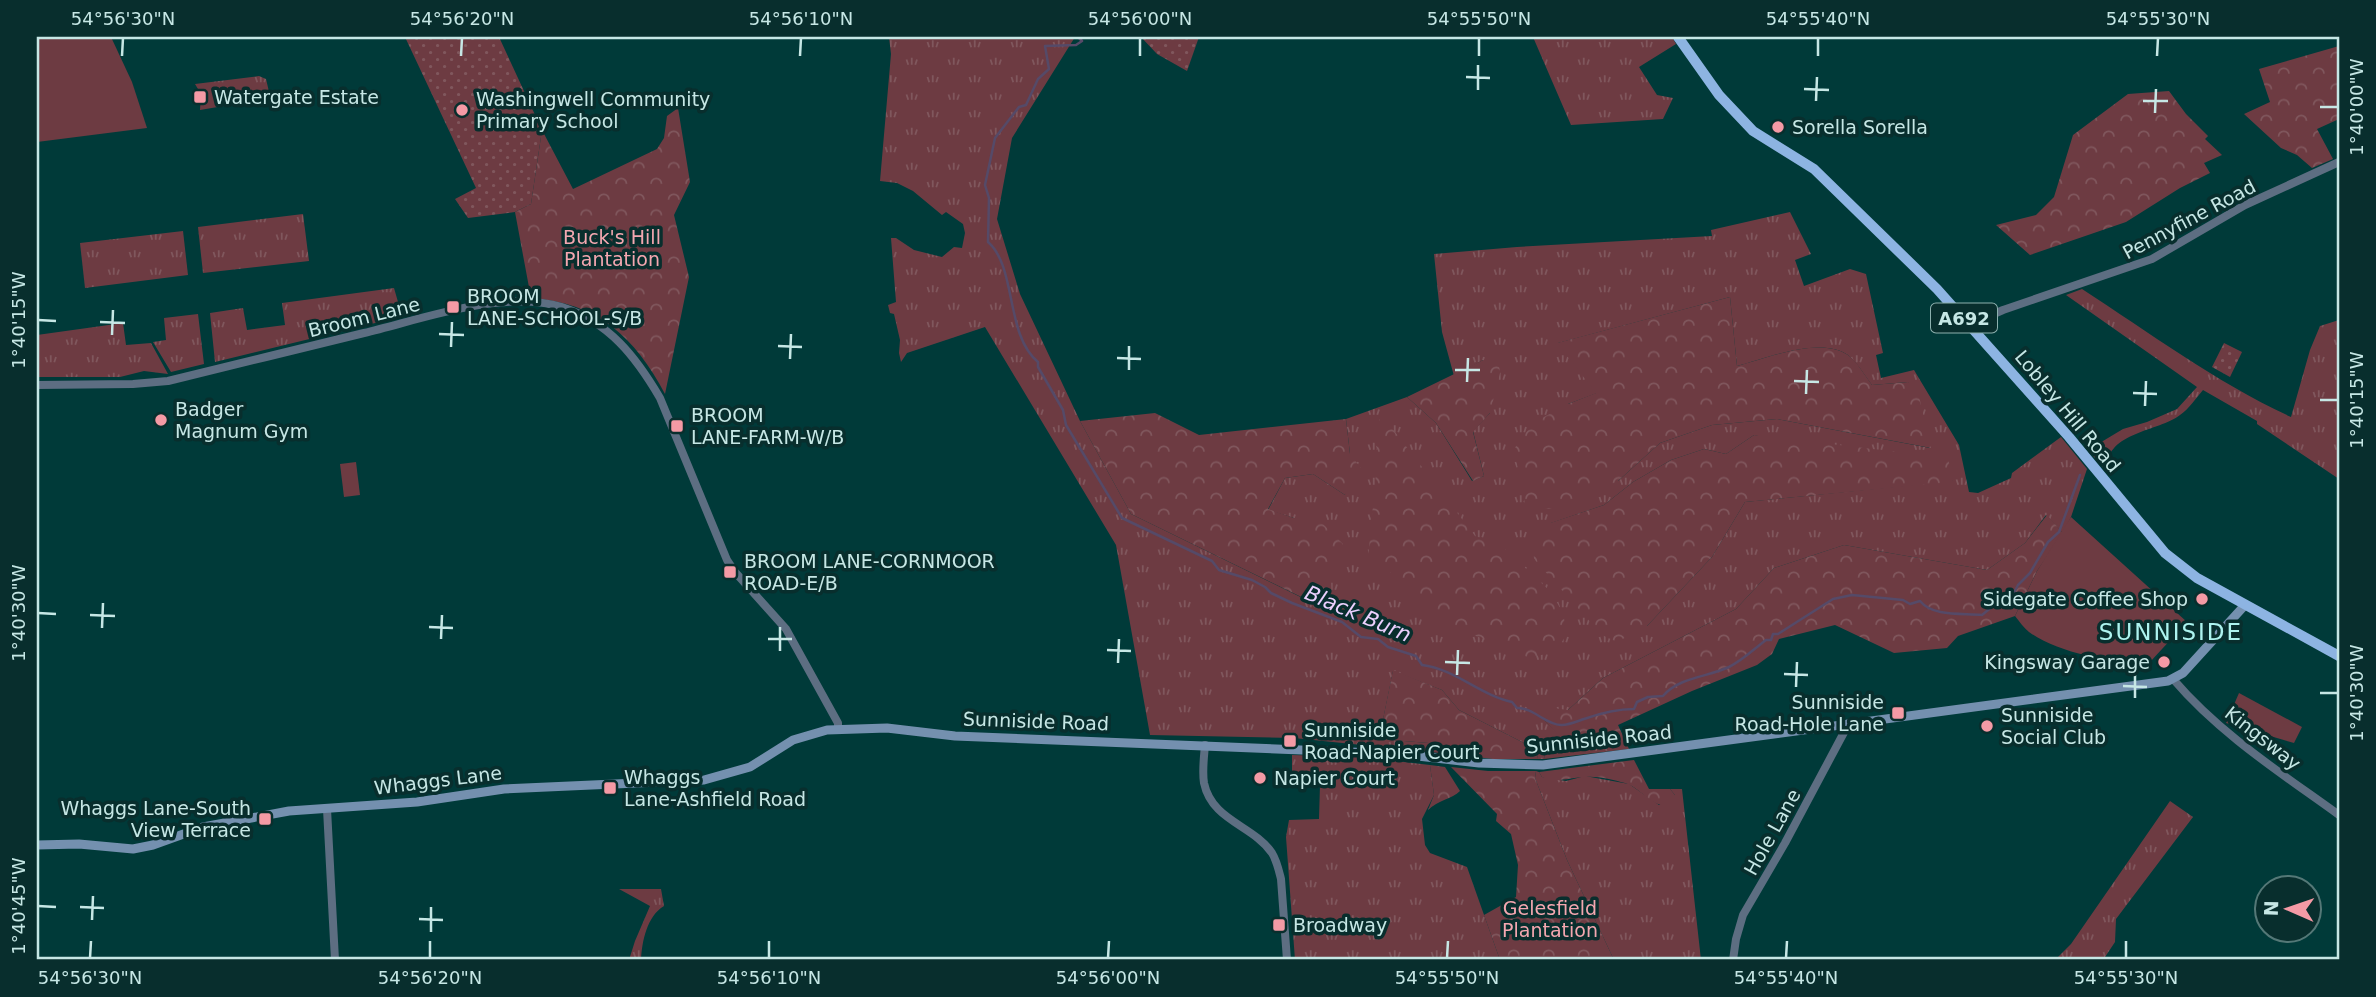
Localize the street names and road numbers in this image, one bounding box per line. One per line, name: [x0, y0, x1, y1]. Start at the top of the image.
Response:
street label: Pennyfine Road: [2119, 175, 2259, 263]
street label: Broom Lane: [306, 293, 422, 341]
road number: A692: [1931, 304, 1997, 332]
street label: Lobley Hill Road: [2011, 346, 2125, 476]
street label: Kingsway: [2221, 702, 2305, 774]
street label: Sunniside Road: [963, 707, 1109, 735]
street label: Sunniside Road: [1525, 720, 1673, 758]
street label: Whaggs Lane: [373, 761, 503, 799]
street label: Hole Lane: [1739, 785, 1805, 879]

